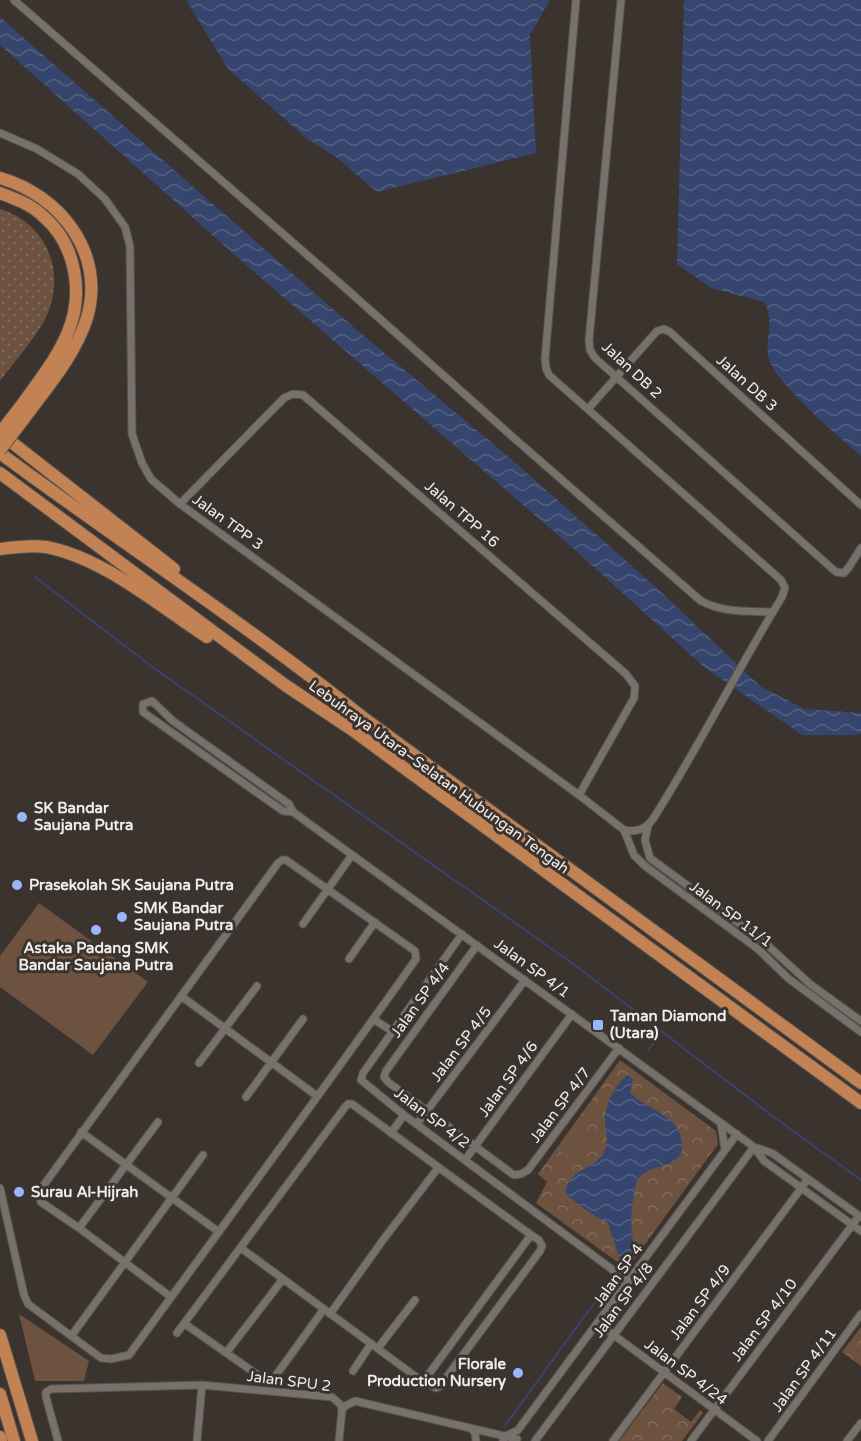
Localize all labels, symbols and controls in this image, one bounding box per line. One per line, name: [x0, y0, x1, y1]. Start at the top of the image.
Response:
street label: Jalan DB 2: [598, 338, 666, 402]
street label: Jalan DB 3: [713, 351, 781, 415]
street label: Jalan TPP 16: [421, 477, 503, 551]
street label: Jalan TPP 3: [189, 490, 267, 554]
street label: Lebuhraya Utara–Selatan Hubungan Tengah: [305, 676, 573, 878]
place label: SK Bandar Saujana Putra: [34, 799, 133, 835]
marker: SK Bandar Saujana Putra: [15, 810, 29, 824]
place label: Prasekolah SK Saujana Putra: [29, 876, 234, 895]
street label: Jalan SP 11/1: [686, 877, 776, 951]
marker: Prasekolah SK Saujana Putra: [10, 878, 24, 892]
place label: SMK Bandar Saujana Putra: [134, 899, 233, 935]
marker: SMK Bandar Saujana Putra: [115, 910, 129, 924]
marker: Astaka Padang SMK Bandar Saujana Putra: [89, 923, 103, 937]
street label: Jalan SP 4/1: [491, 934, 573, 1002]
place label: Astaka Padang SMK Bandar Saujana Putra: [19, 939, 173, 975]
street label: Jalan SP 4/4: [387, 959, 453, 1041]
street label: Jalan SP 4/5: [427, 1003, 495, 1085]
place label: Taman Diamond (Utara): [609, 1007, 726, 1042]
marker: Taman Diamond (Utara): [591, 1018, 605, 1032]
street label: Jalan SP 4/6: [474, 1038, 542, 1120]
street label: Jalan SP 4/7: [526, 1064, 594, 1146]
street label: Jalan SP 4/2: [391, 1084, 473, 1152]
place label: Surau Al-Hijrah: [31, 1183, 138, 1202]
marker: Surau Al-Hijrah: [12, 1185, 26, 1199]
street label: Jalan SP 4: [589, 1240, 647, 1310]
street label: Jalan SP 4/8: [589, 1259, 657, 1341]
street label: Jalan SP 4/9: [666, 1261, 734, 1343]
street label: Jalan SP 4/10: [727, 1275, 801, 1365]
street label: Jalan SP 4/11: [768, 1325, 840, 1415]
street label: Jalan SP 4/24: [641, 1335, 731, 1409]
place label: Florale Production Nursery: [367, 1355, 506, 1391]
marker: Florale Production Nursery: [511, 1366, 525, 1380]
street label: Jalan SPU 2: [246, 1367, 332, 1395]

